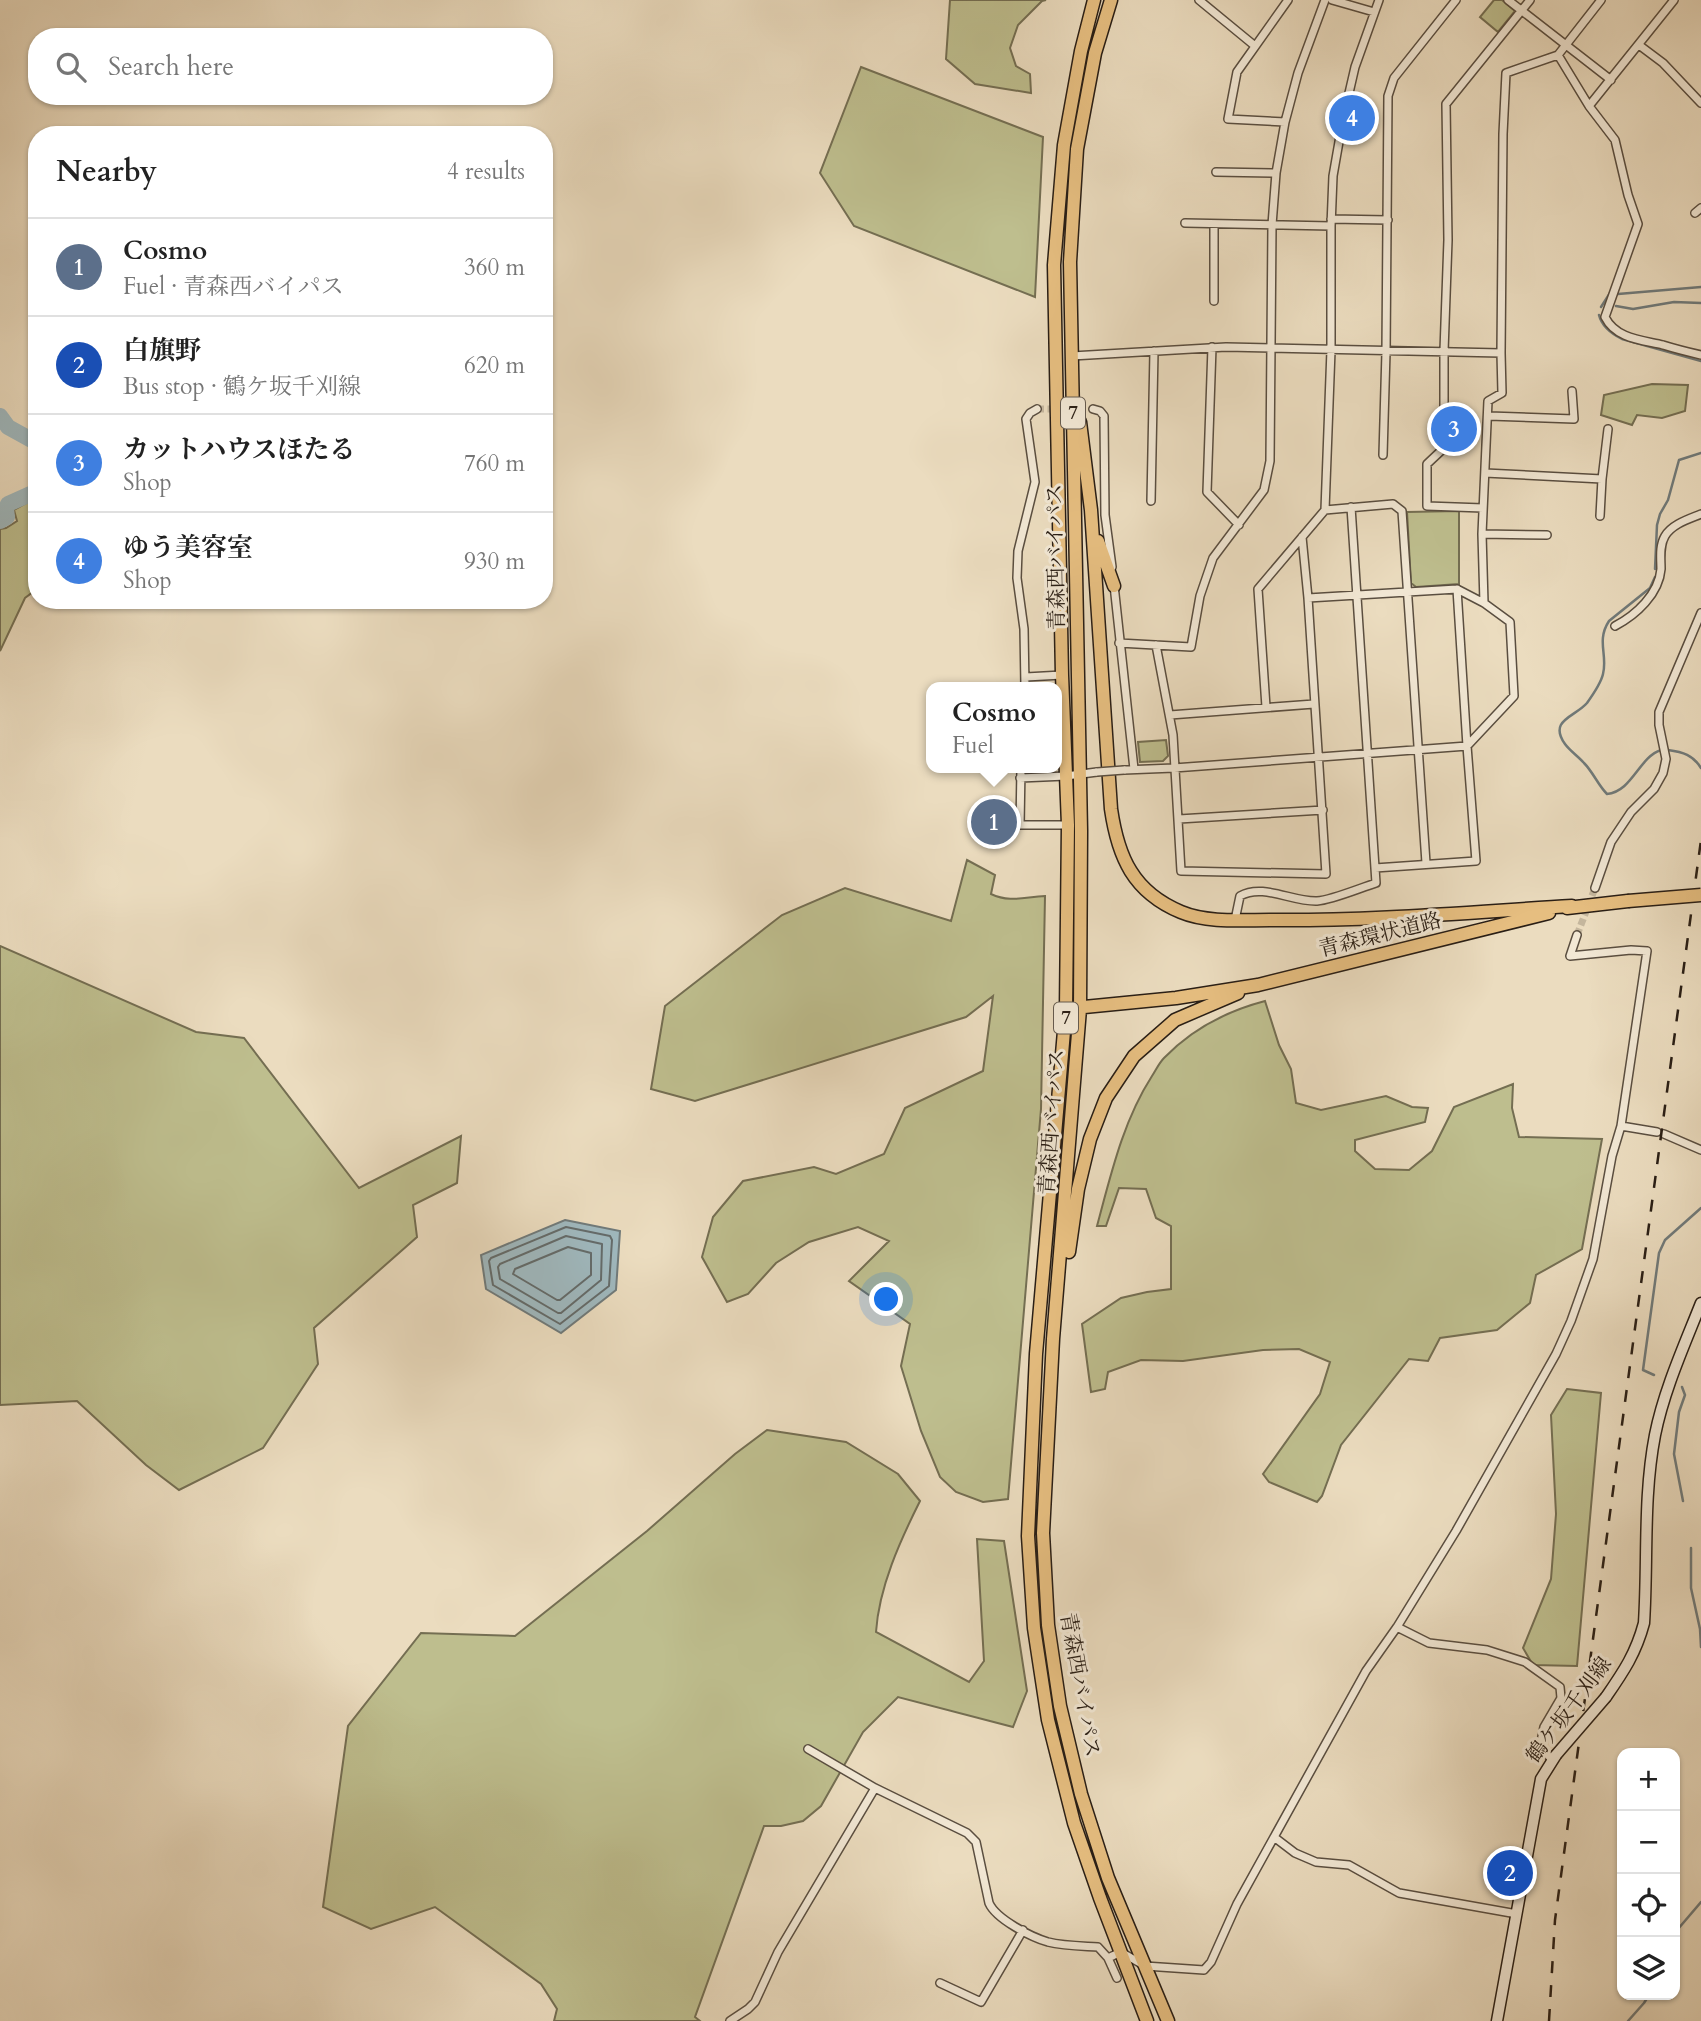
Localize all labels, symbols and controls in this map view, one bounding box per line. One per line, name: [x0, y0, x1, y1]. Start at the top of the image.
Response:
search box: [28, 28, 553, 105]
icon: search: [52, 48, 90, 86]
text: Search here: [108, 49, 234, 84]
pin: 4: [1329, 92, 1375, 144]
text: Nearby: [56, 151, 157, 192]
text: 4 results: [447, 156, 525, 187]
text: Cosmo: [123, 233, 207, 268]
text: 1: [73, 252, 85, 283]
text: 360 m: [464, 252, 525, 283]
text: Fuel · 青森西バイパス: [123, 271, 344, 302]
text: 白旗野: [123, 333, 201, 368]
text: 2: [73, 350, 85, 381]
text: 620 m: [464, 350, 525, 381]
text: Bus stop · 鶴ケ坂千刈線: [123, 371, 361, 402]
road number: 7: [1061, 398, 1085, 428]
pin: 3: [1431, 403, 1477, 455]
text: カットハウスほたる: [123, 432, 355, 467]
text: 3: [73, 448, 85, 479]
text: 760 m: [464, 448, 525, 479]
text: Shop: [123, 467, 172, 498]
street label: 青森西バイパス: [1040, 483, 1072, 631]
text: ゆう美容室: [123, 530, 253, 565]
text: 4: [73, 546, 85, 577]
text: 930 m: [464, 546, 525, 577]
text: Shop: [123, 565, 172, 596]
popup: [926, 682, 1062, 773]
text: Cosmo: [952, 695, 1036, 730]
text: Fuel: [952, 730, 994, 761]
pin: 1: [971, 796, 1017, 848]
street label: 青森環状道路: [1315, 906, 1445, 964]
road number: 7: [1054, 1002, 1078, 1034]
street label: 青森西バイパス: [1032, 1048, 1072, 1196]
your location: [869, 1282, 903, 1316]
street label: 青森西バイパス: [1053, 1610, 1107, 1760]
street label: 鶴ケ坂千刈線: [1520, 1651, 1618, 1769]
map controls: [1617, 1748, 1680, 2000]
button: +: [1617, 1748, 1680, 1811]
button: −: [1617, 1811, 1680, 1874]
pin: 2: [1487, 1847, 1533, 1899]
button: locate: [1617, 1874, 1680, 1937]
button: layers: [1617, 1937, 1680, 2000]

